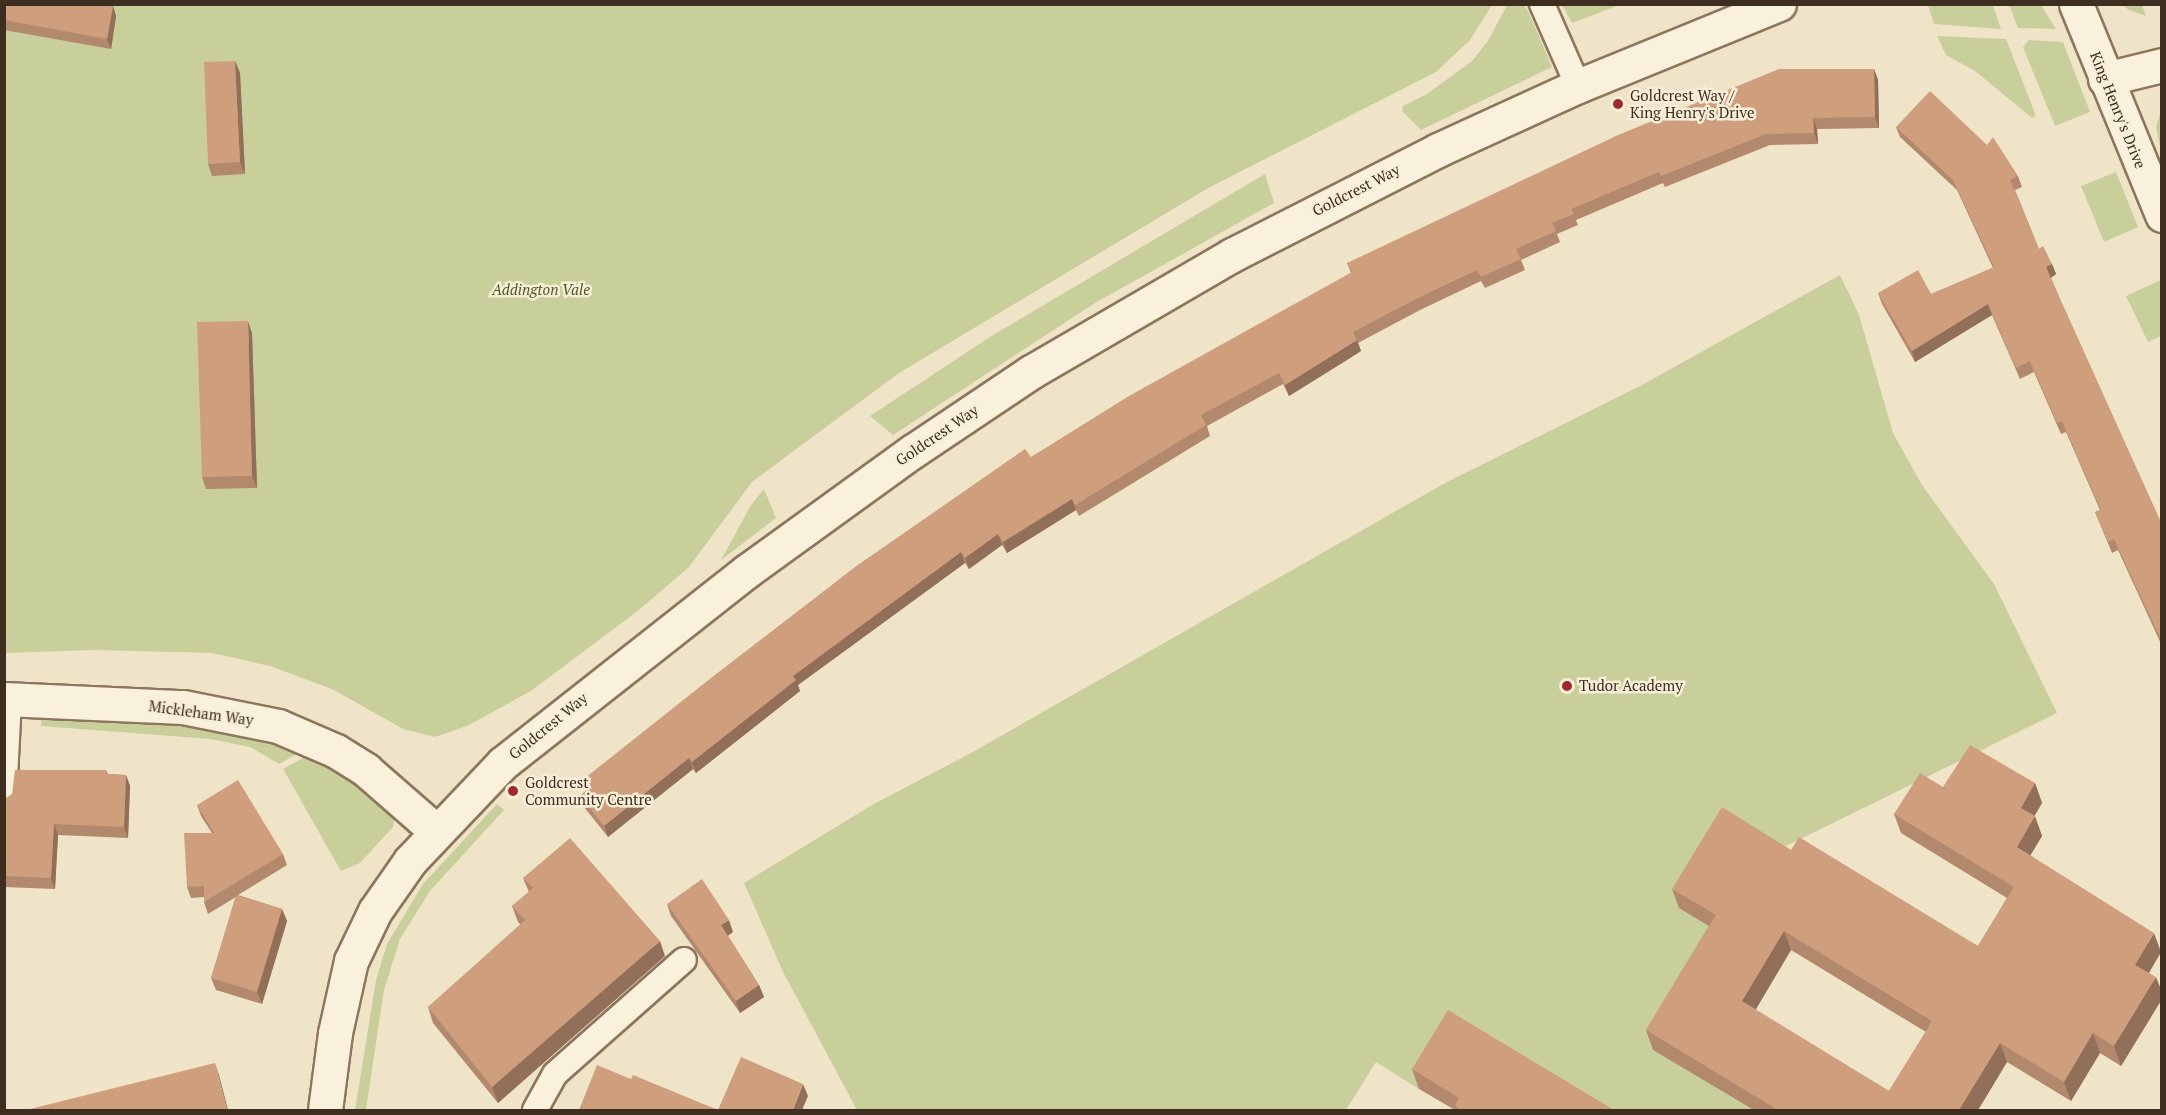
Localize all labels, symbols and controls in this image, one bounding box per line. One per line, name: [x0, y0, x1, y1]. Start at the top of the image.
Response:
street label: King Henry's Drive: [2086, 49, 2150, 171]
place label: Goldcrest Way / King Henry's Drive: [1630, 86, 1754, 121]
marker: Goldcrest Way / King Henry's Drive: [1611, 97, 1625, 111]
street label: Goldcrest Way: [1309, 160, 1403, 220]
park label: Addington Vale: [492, 281, 590, 299]
street label: Goldcrest Way: [892, 401, 982, 469]
place label: Tudor Academy: [1579, 677, 1683, 695]
marker: Tudor Academy: [1560, 679, 1574, 693]
street label: Goldcrest Way: [505, 689, 591, 763]
street label: Mickleham Way: [148, 697, 254, 729]
place label: Goldcrest Community Centre: [525, 773, 652, 808]
marker: Goldcrest Community Centre: [506, 784, 520, 798]

